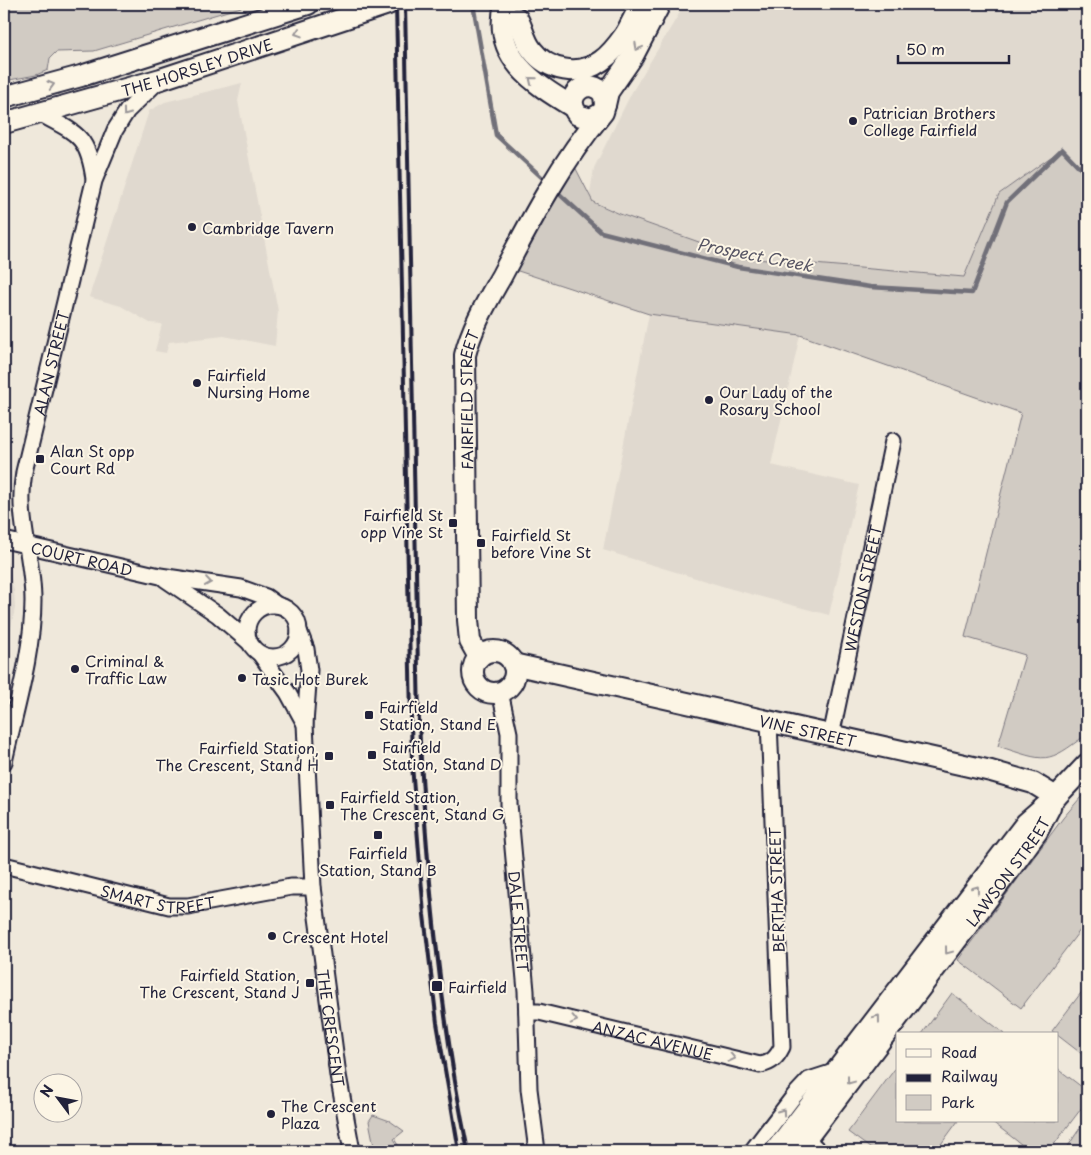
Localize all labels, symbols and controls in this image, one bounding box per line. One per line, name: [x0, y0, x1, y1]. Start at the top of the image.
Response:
one-way arrow: [295, 28, 303, 38]
street label: THE HORSLEY DRIVE: [119, 31, 275, 101]
scale bar: [898, 32, 1010, 64]
text: 50 m: [906, 37, 945, 60]
one-way arrow: [634, 42, 644, 51]
one-way arrow: [529, 78, 538, 86]
one-way arrow: [47, 80, 56, 91]
place label: Patrician Brothers College Fairfield: [863, 101, 996, 141]
one-way arrow: [123, 107, 132, 117]
marker: Patrician Brothers College Fairfield: [847, 115, 859, 127]
place label: Cambridge Tavern: [202, 216, 334, 239]
marker: Cambridge Tavern: [186, 221, 198, 233]
water label: Prospect Creek: [695, 231, 816, 277]
street label: ALAN STREET: [27, 308, 74, 418]
street label: FAIRFIELD STREET: [453, 326, 484, 470]
place label: Fairfield Nursing Home: [207, 363, 310, 403]
marker: Fairfield Nursing Home: [191, 377, 203, 389]
place label: Our Lady of the Rosary School: [719, 380, 833, 420]
marker: Our Lady of the Rosary School: [703, 394, 715, 406]
place label: Alan St opp Court Rd: [50, 439, 135, 479]
marker: Alan St opp Court Rd: [34, 453, 46, 465]
place label: Fairfield St opp Vine St: [361, 503, 443, 543]
marker: Fairfield St opp Vine St: [447, 517, 459, 529]
street label: WESTON STREET: [837, 522, 887, 654]
place label: Fairfield St before Vine St: [491, 523, 591, 563]
street label: COURT ROAD: [29, 535, 135, 581]
marker: Fairfield St before Vine St: [475, 537, 487, 549]
one-way arrow: [204, 576, 212, 587]
place label: Criminal & Traffic Law: [85, 649, 167, 689]
marker: Criminal & Traffic Law: [69, 663, 81, 675]
place label: Tasic Hot Burek: [252, 667, 368, 690]
marker: Tasic Hot Burek: [236, 672, 248, 684]
place label: Fairfield Station, Stand E: [379, 695, 496, 735]
street label: VINE STREET: [757, 708, 859, 752]
marker: Fairfield Station, Stand E: [363, 709, 375, 721]
place label: Fairfield Station, Stand D: [382, 735, 502, 775]
place label: Fairfield Station, The Crescent, Stand H: [155, 736, 319, 776]
marker: Fairfield Station, Stand D: [366, 749, 378, 761]
marker: Fairfield Station, The Crescent, Stand H: [323, 750, 335, 762]
place label: Fairfield Station, The Crescent, Stand G: [340, 785, 504, 825]
marker: Fairfield Station, The Crescent, Stand G: [324, 799, 336, 811]
street label: LAWSON STREET: [960, 812, 1055, 931]
street label: BERTHA STREET: [762, 826, 790, 953]
marker: Fairfield Station, Stand B: [372, 829, 384, 841]
place label: Fairfield Station, Stand B: [319, 841, 437, 881]
street label: DALE STREET: [504, 870, 536, 974]
street label: SMART STREET: [98, 878, 217, 918]
one-way arrow: [970, 885, 979, 895]
place label: Crescent Hotel: [282, 925, 388, 948]
marker: Crescent Hotel: [266, 930, 278, 942]
one-way arrow: [945, 945, 954, 955]
place label: Fairfield Station, The Crescent, Stand J: [140, 963, 300, 1003]
street label: THE CRESCENT: [313, 968, 352, 1089]
place label: Fairfield: [448, 975, 507, 998]
marker: Fairfield Station, The Crescent, Stand J: [304, 977, 316, 989]
marker: Fairfield: [430, 979, 444, 993]
one-way arrow: [570, 1014, 579, 1025]
street label: ANZAC AVENUE: [590, 1014, 716, 1065]
one-way arrow: [872, 1015, 880, 1024]
legend: [896, 1032, 1058, 1122]
text: Road: [941, 1040, 977, 1063]
one-way arrow: [728, 1052, 737, 1063]
text: Railway: [941, 1064, 998, 1087]
north arrow: [32, 1072, 82, 1122]
one-way arrow: [847, 1075, 856, 1085]
text: N: [35, 1081, 58, 1101]
text: Park: [941, 1090, 975, 1113]
place label: The Crescent Plaza: [281, 1094, 376, 1134]
marker: The Crescent Plaza: [265, 1108, 277, 1120]
one-way arrow: [776, 1109, 784, 1118]

